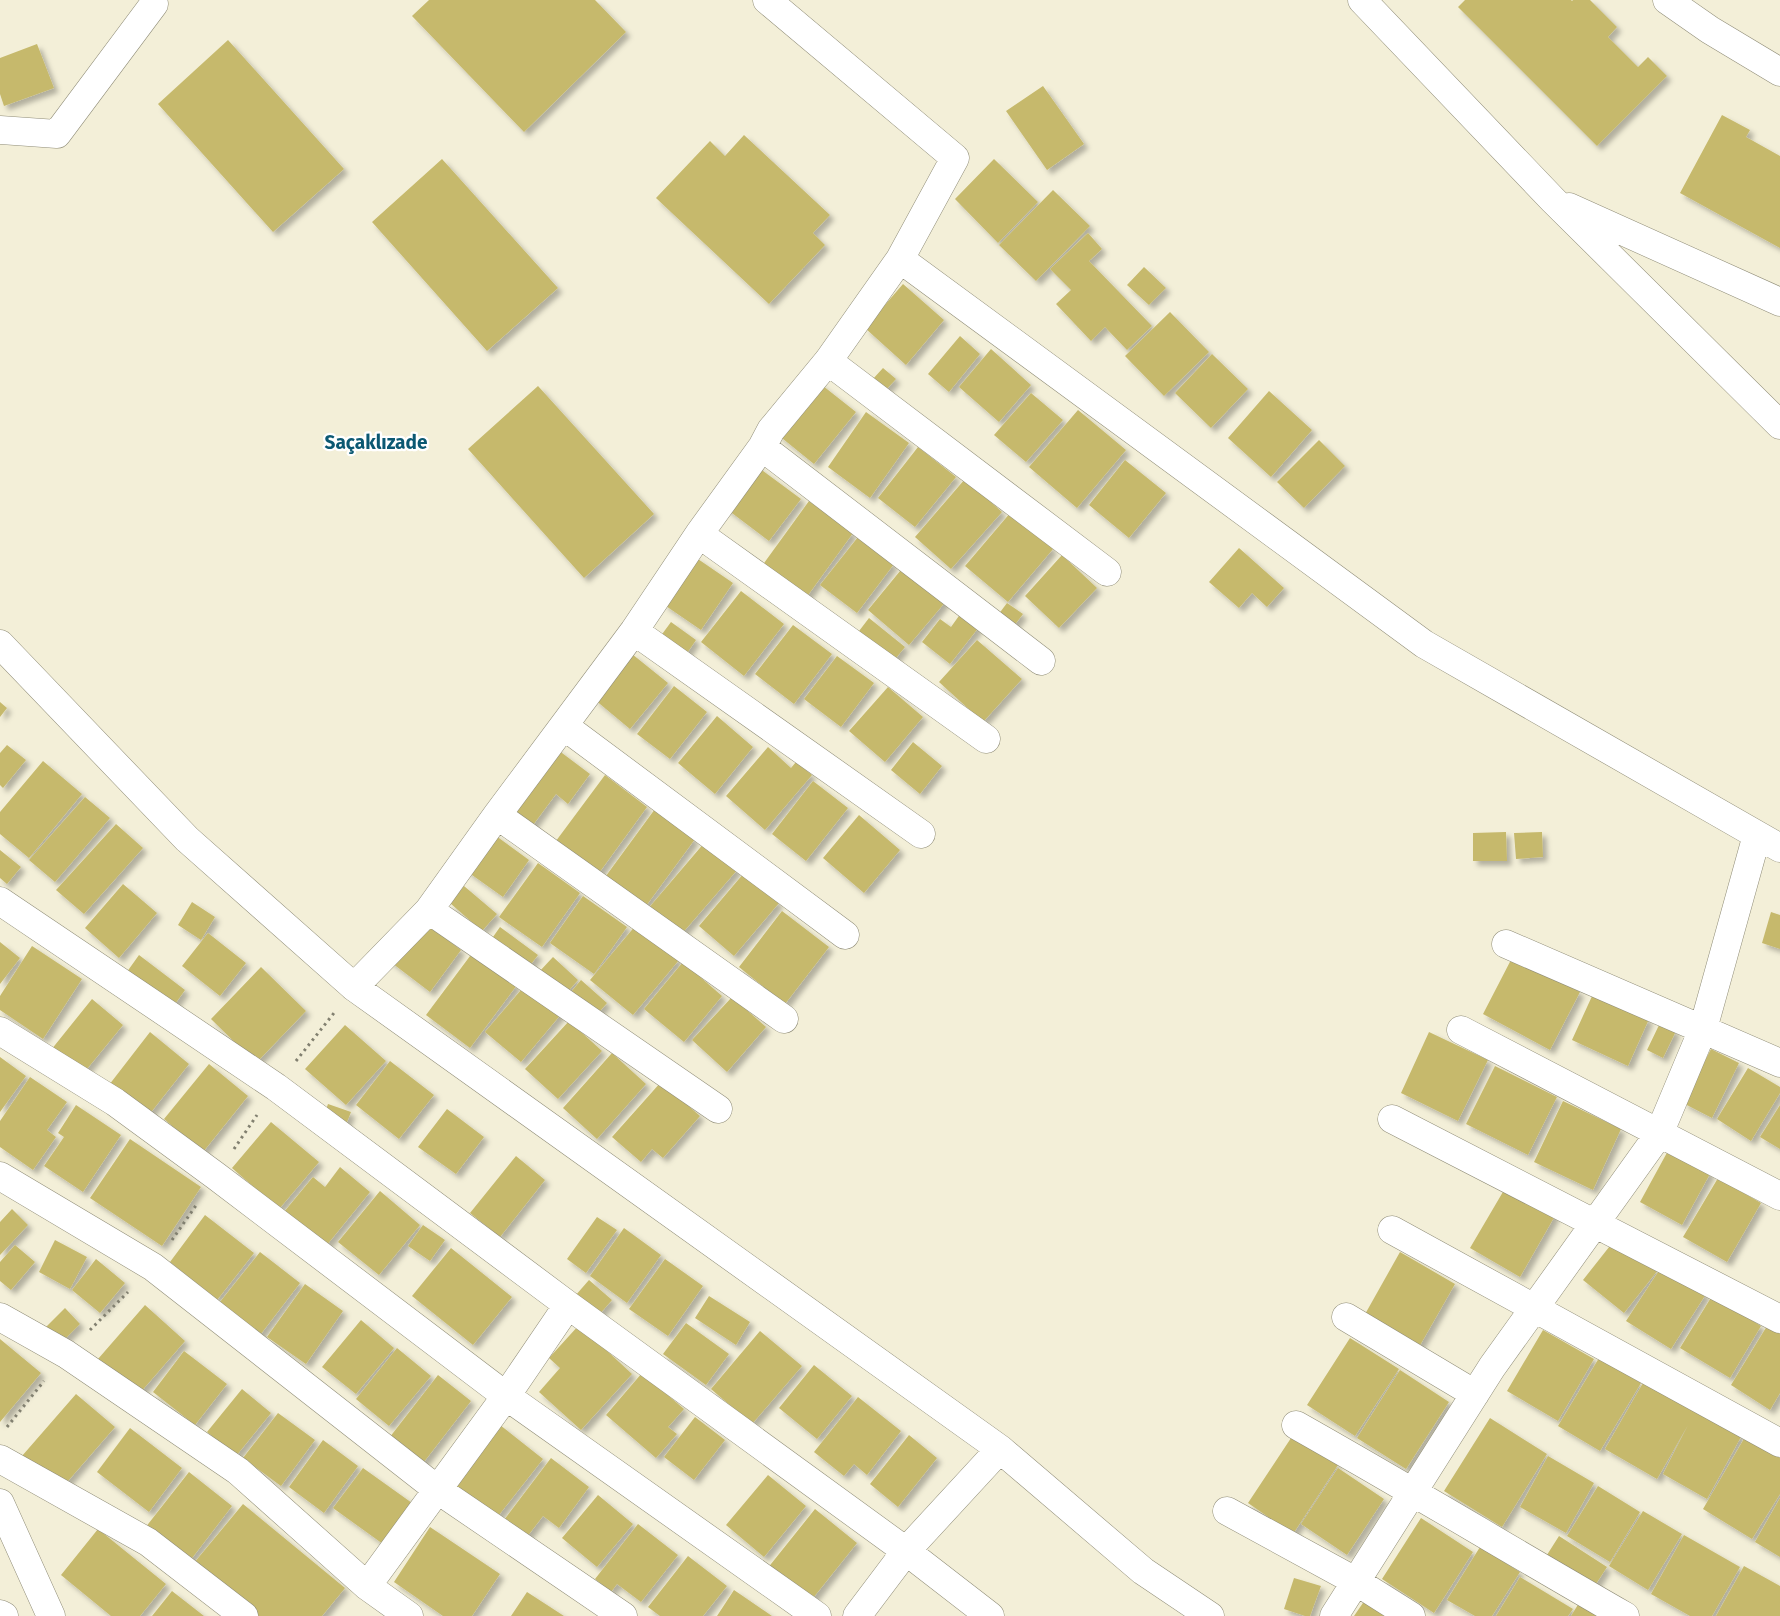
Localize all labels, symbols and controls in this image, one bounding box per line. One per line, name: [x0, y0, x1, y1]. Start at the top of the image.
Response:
district label: Saçaklızade: [325, 431, 427, 454]

